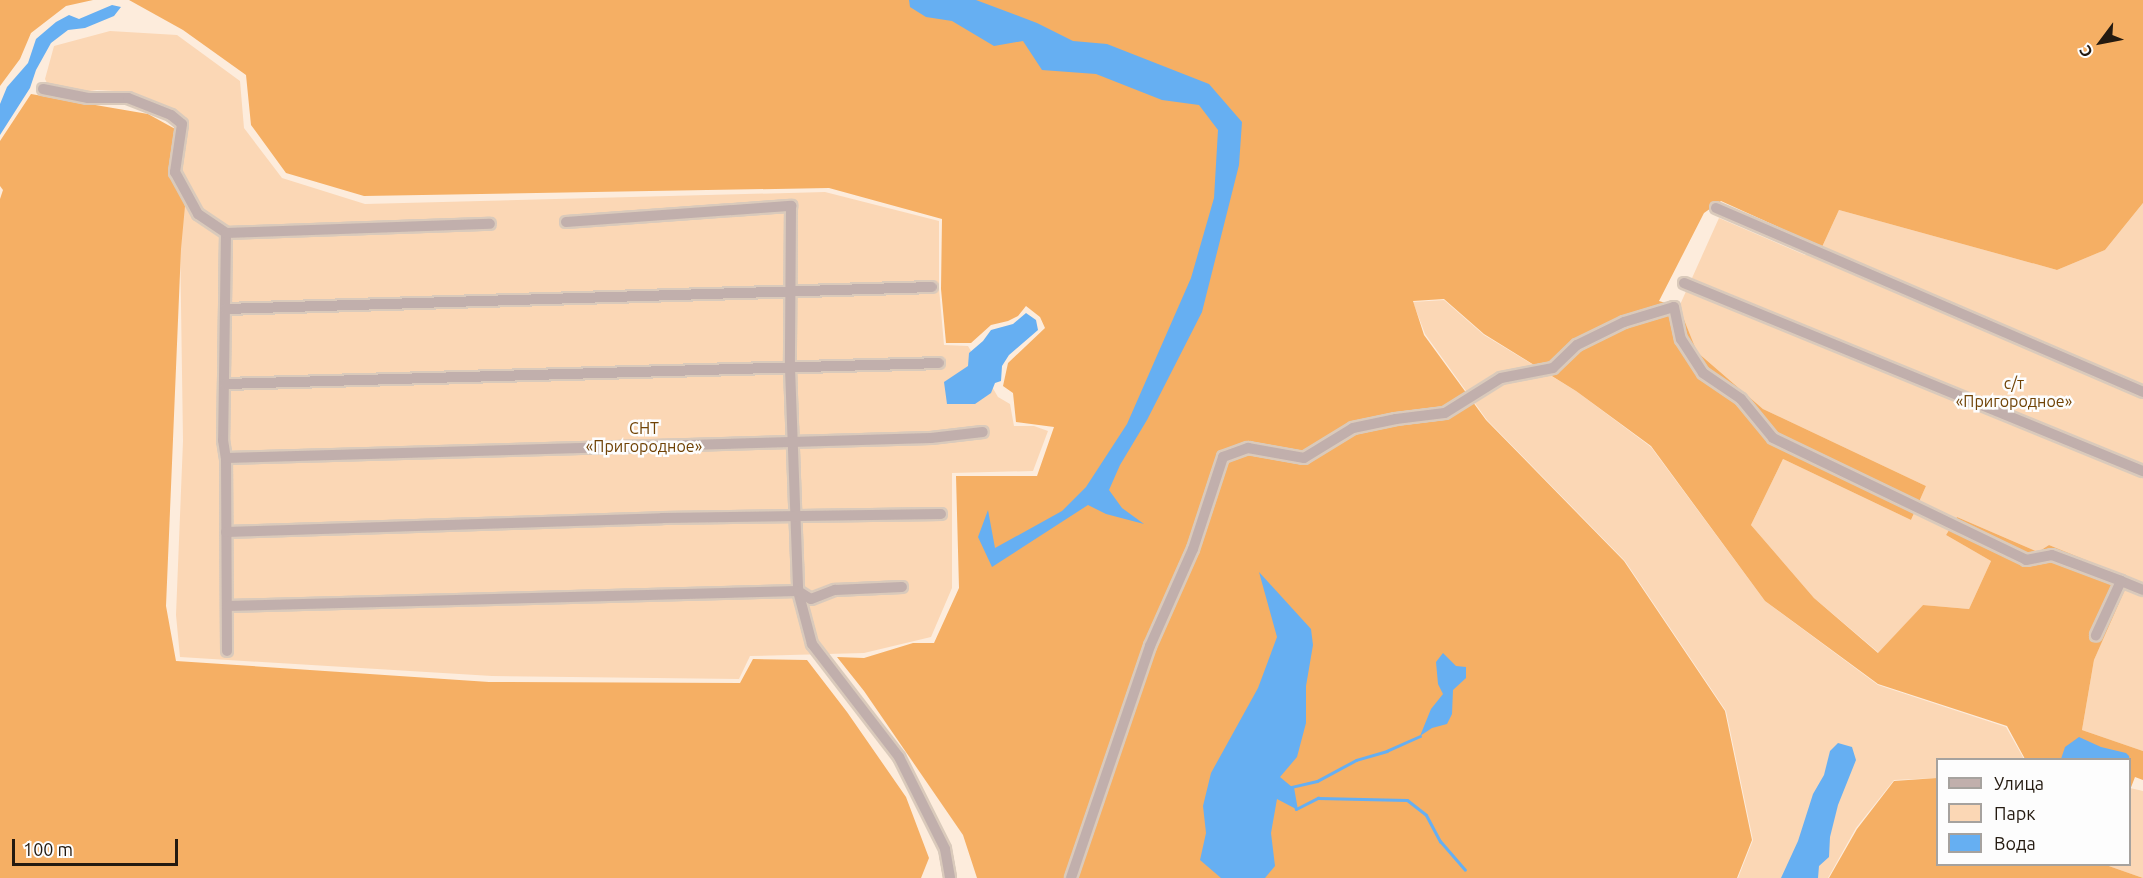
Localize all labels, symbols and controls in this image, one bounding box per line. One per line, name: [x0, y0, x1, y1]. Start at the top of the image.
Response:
north arrow: [2071, 12, 2131, 72]
text: С: [2075, 42, 2096, 61]
park label: с/т «Пригородное»: [1956, 373, 2072, 411]
park label: СНТ «Пригородное»: [586, 418, 702, 456]
legend: [1936, 758, 2131, 866]
text: Улица: [1994, 773, 2044, 793]
text: Парк: [1994, 803, 2035, 823]
scale bar: [15, 827, 182, 865]
text: Вода: [1994, 833, 2036, 853]
text: 100 m: [23, 839, 73, 859]

